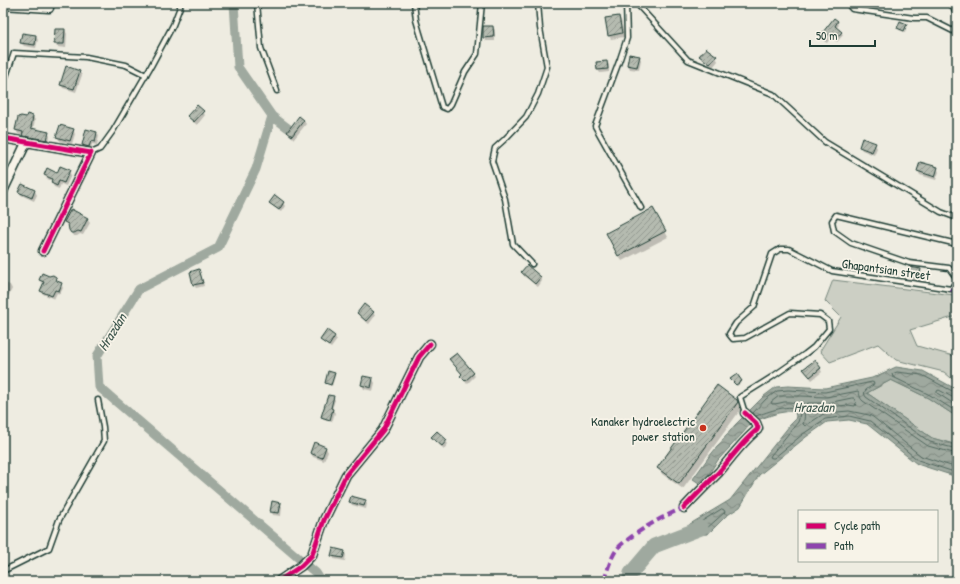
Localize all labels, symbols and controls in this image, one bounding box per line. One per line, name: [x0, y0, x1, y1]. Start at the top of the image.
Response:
scale bar: [810, 22, 875, 48]
text: 50 m: [816, 27, 837, 44]
street label: Ghapantsian street: [841, 254, 932, 284]
water label: Hrazdan: [93, 308, 131, 354]
water label: Hrazdan: [794, 397, 836, 416]
place label: Kanaker hydroelectric power station: [591, 412, 695, 445]
marker: Kanaker hydroelectric power station: [698, 423, 708, 433]
legend: [798, 510, 938, 562]
text: Cycle path: [834, 517, 880, 534]
text: Path: [834, 537, 854, 554]

